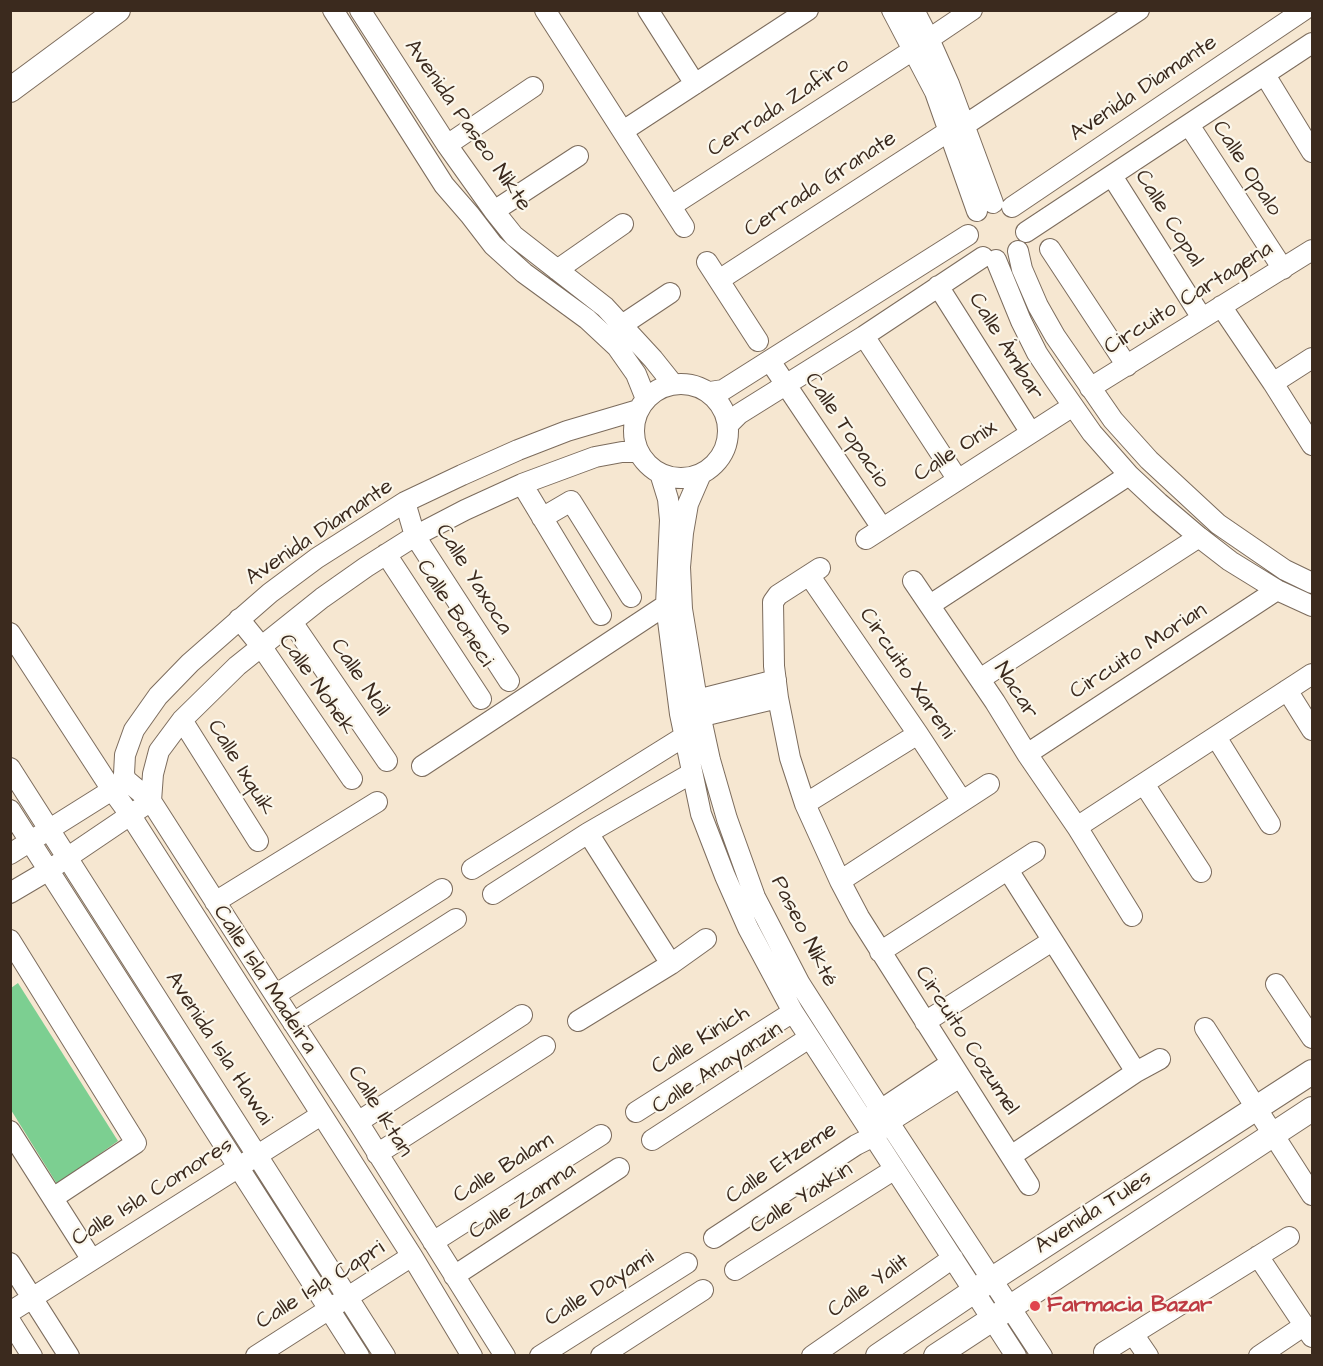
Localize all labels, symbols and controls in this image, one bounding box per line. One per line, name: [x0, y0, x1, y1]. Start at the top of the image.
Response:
street label: Avenida Diamante: [1065, 30, 1223, 148]
street label: Avenida Paseo Nikte: [398, 35, 536, 217]
street label: Cerrada Zafiro: [703, 52, 855, 164]
street label: Calle Opalo: [1205, 116, 1287, 222]
street label: Cerrada Granate: [740, 126, 902, 244]
street label: Calle Copal: [1128, 166, 1208, 272]
street label: Circuito Cartagena: [1100, 236, 1278, 362]
street label: Calle Ámbar: [962, 289, 1048, 405]
street label: Calle Topacio: [798, 368, 894, 494]
street label: Calle Onix: [909, 415, 1003, 489]
street label: Avenida Diamante: [241, 474, 399, 592]
street label: Calle Yaxoca: [429, 520, 517, 640]
street label: Calle Boneci: [410, 555, 498, 673]
street label: Circuito Morian: [1066, 598, 1212, 706]
street label: Circuito Xareni: [852, 603, 960, 745]
street label: Calle Nohek: [272, 630, 360, 740]
street label: Calle Noil: [324, 634, 394, 722]
street label: Nacar: [987, 658, 1043, 724]
street label: Calle Ixquik: [200, 715, 280, 821]
street label: Paseo Nikté: [764, 872, 842, 992]
street label: Calle Isla Madeira: [206, 901, 322, 1059]
street label: Circuito Cozumel: [908, 962, 1024, 1120]
street label: Avenida Isla Hawai: [159, 967, 277, 1131]
street label: Calle Kinich: [647, 1001, 755, 1081]
street label: Calle Anayanzin: [648, 1017, 788, 1121]
street label: Calle Iktan: [341, 1062, 417, 1162]
street label: Calle Etzeme: [722, 1117, 842, 1211]
street label: Calle Balam: [449, 1128, 559, 1210]
street label: Calle Isla Comores: [68, 1133, 238, 1253]
street label: Calle Yaxkin: [746, 1157, 858, 1241]
street label: Calle Zamna: [465, 1158, 581, 1246]
street label: Avenida Tules: [1030, 1165, 1158, 1261]
street label: Calle Isla Capri: [252, 1236, 390, 1336]
street label: Calle Dayami: [541, 1245, 659, 1333]
street label: Calle Yalit: [823, 1250, 915, 1324]
place label: Farmacia Bazar: [1047, 1293, 1212, 1319]
marker: Farmacia Bazar: [1028, 1299, 1042, 1313]

